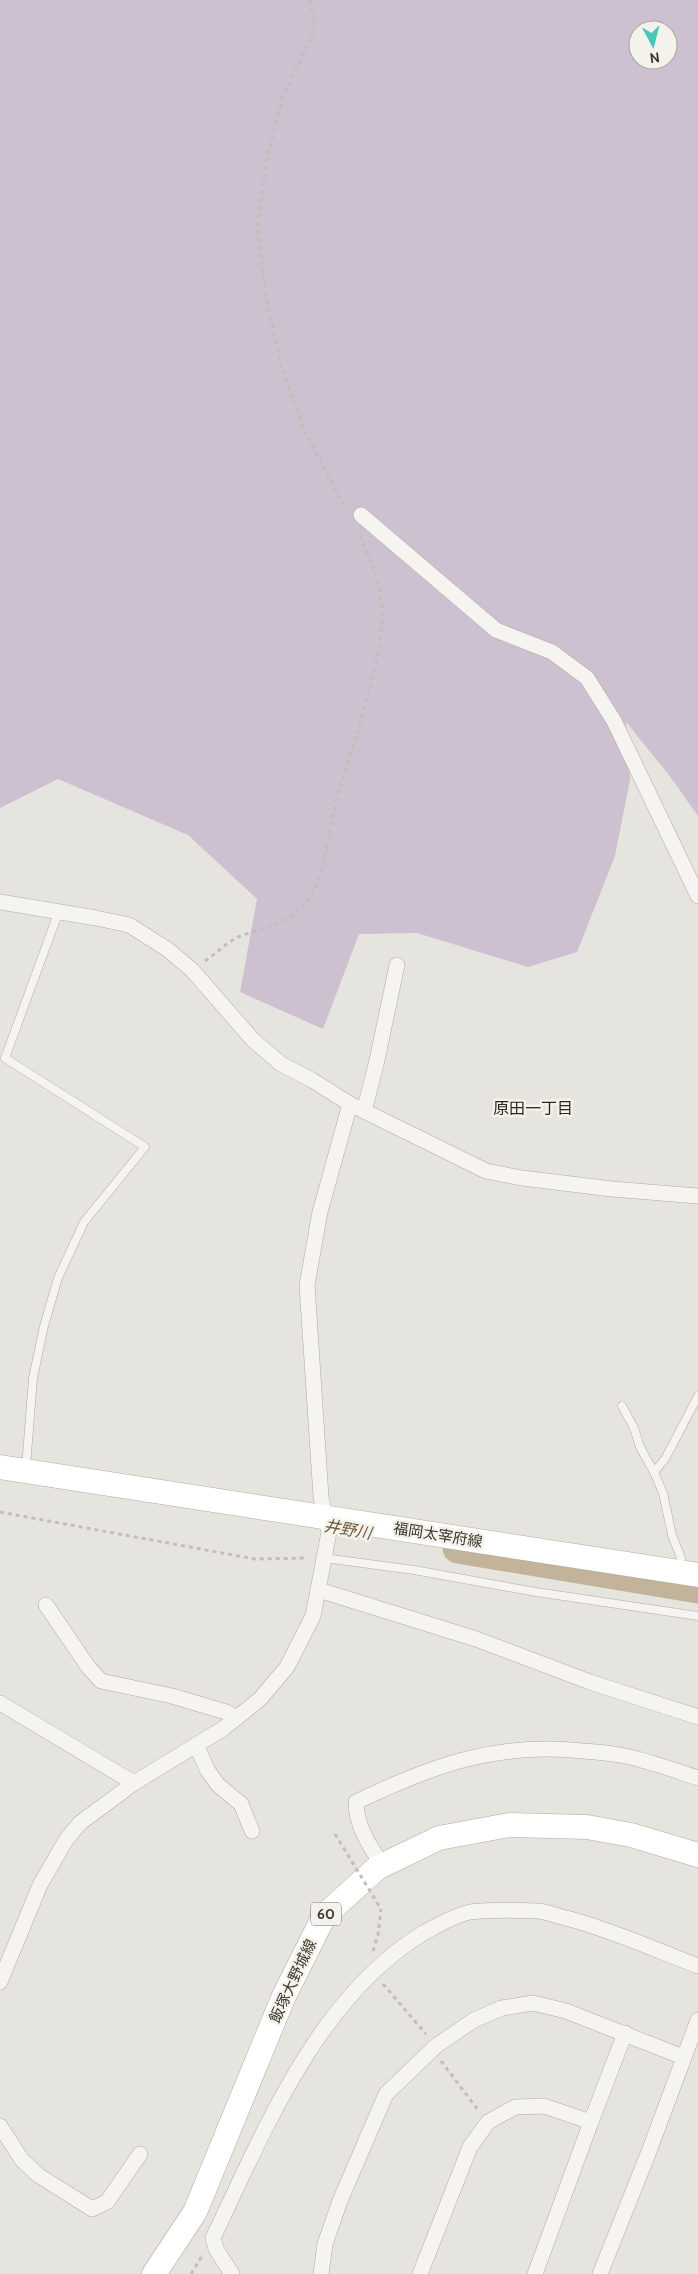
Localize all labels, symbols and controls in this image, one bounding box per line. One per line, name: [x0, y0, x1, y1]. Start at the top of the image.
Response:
north arrow: [628, 20, 678, 70]
text: N: [649, 48, 661, 67]
district label: 原田一丁目: [493, 1099, 573, 1118]
water label: 井野川: [323, 1516, 375, 1543]
street label: 福岡太宰府線: [392, 1519, 484, 1551]
road number: 60: [311, 1902, 341, 1926]
street label: 飯塚大野城線: [266, 1936, 320, 2026]

